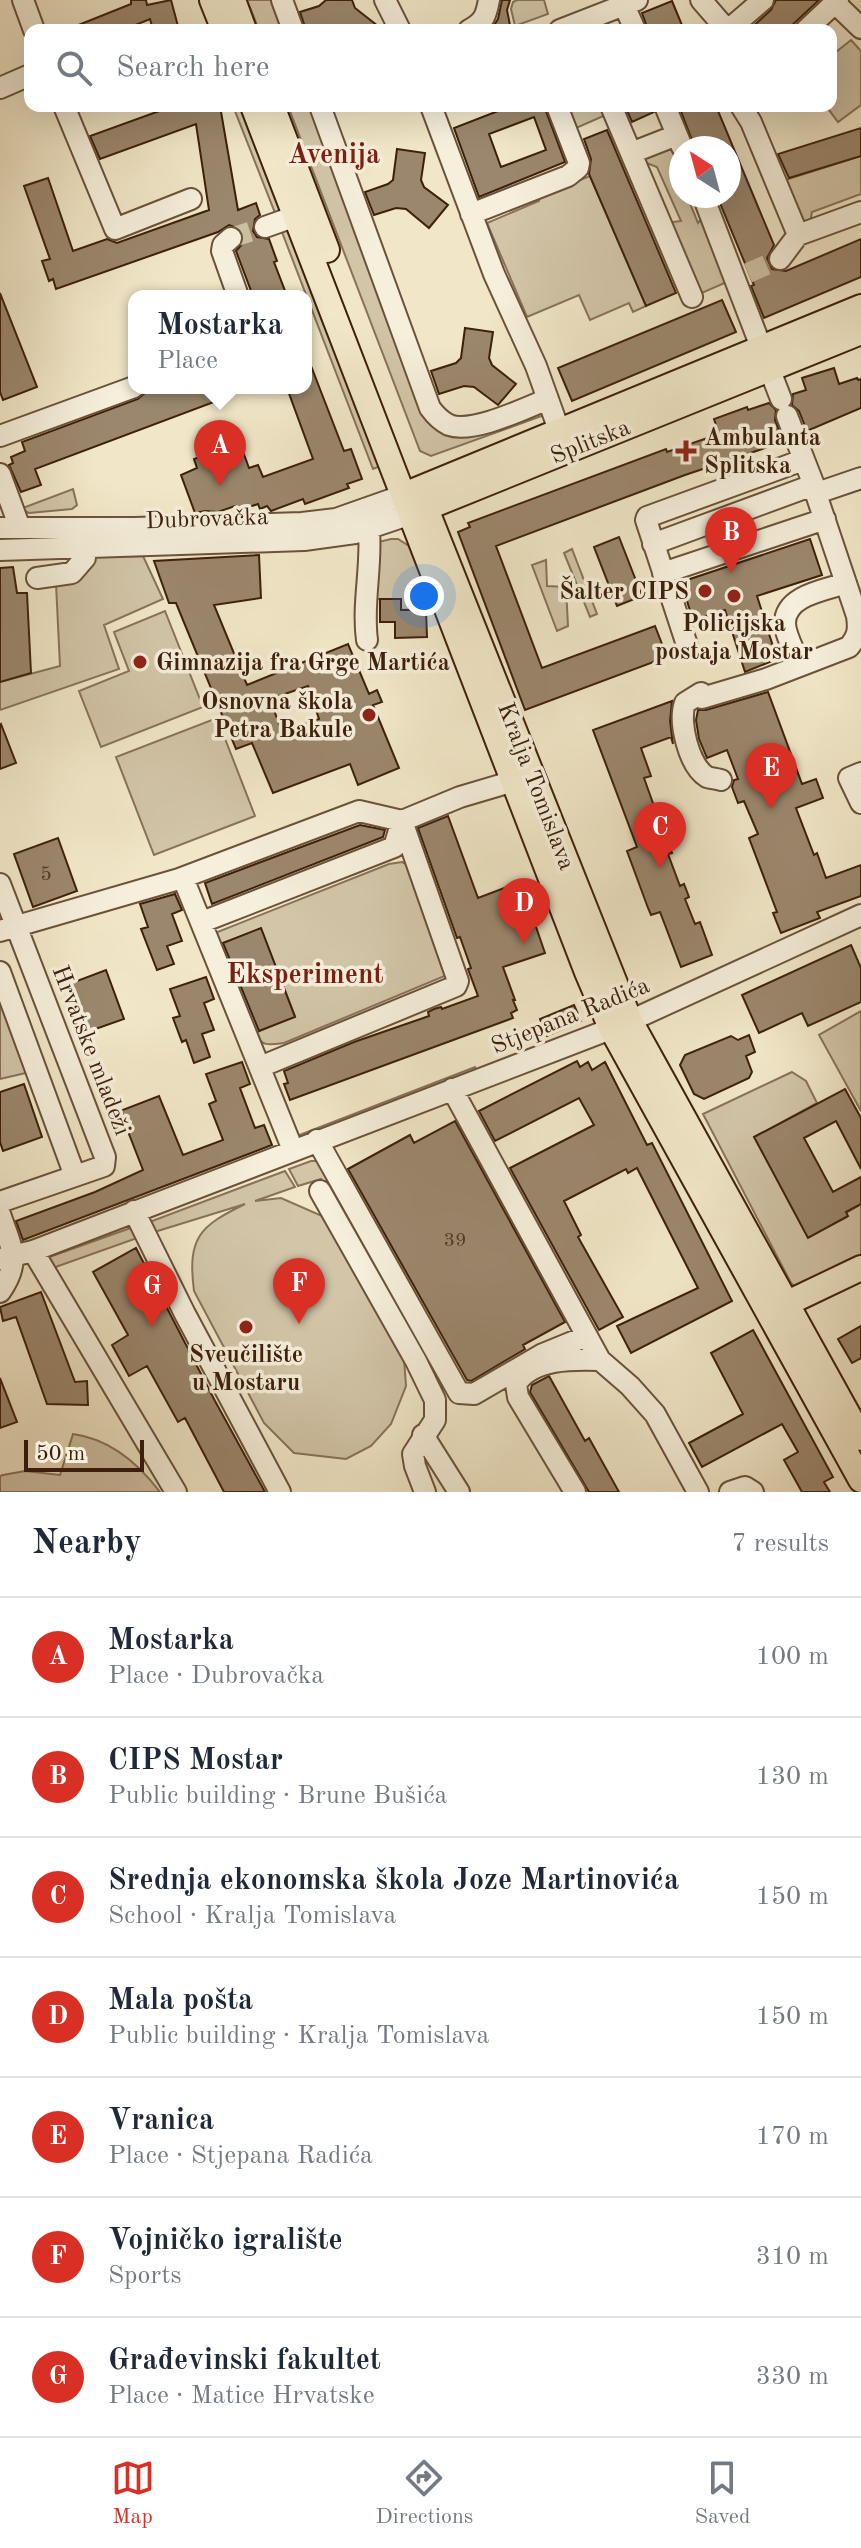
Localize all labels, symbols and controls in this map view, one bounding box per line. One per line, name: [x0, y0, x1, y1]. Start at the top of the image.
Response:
search box: [24, 24, 837, 112]
icon: search: [52, 46, 96, 90]
text: Search here: [116, 53, 270, 83]
north arrow: [669, 136, 741, 208]
district label: Avenija: [288, 142, 380, 170]
popup: [128, 290, 312, 394]
text: Mostarka: [157, 311, 283, 341]
text: Place: [157, 348, 218, 374]
street label: Splitska: [548, 416, 634, 470]
pin: A: [194, 420, 246, 486]
place label: Ambulanta Splitska: [704, 427, 821, 479]
marker: Ambulanta Splitska: [675, 440, 697, 462]
street label: Dubrovačka: [145, 506, 269, 534]
pin: B: [705, 507, 757, 573]
place label: Šalter CIPS: [559, 575, 689, 605]
your location: [404, 576, 444, 616]
marker: Šalter CIPS: [696, 582, 714, 600]
marker: Policijska postaja Mostar: [725, 587, 743, 605]
place label: Policijska postaja Mostar: [655, 613, 813, 665]
place label: Gimnazija fra Grge Martića: [156, 652, 450, 676]
marker: Gimnazija fra Grge Martića: [131, 653, 149, 671]
place label: Osnovna škola Petra Bakule: [201, 691, 353, 743]
street label: Kralja Tomislava: [492, 700, 578, 874]
marker: Osnovna škola Petra Bakule: [360, 706, 378, 724]
pin: E: [745, 743, 797, 809]
pin: C: [634, 802, 686, 868]
house number: 5: [40, 865, 52, 885]
pin: D: [498, 878, 550, 944]
district label: Eksperiment: [226, 962, 384, 990]
street label: Hrvatske mladeži: [47, 963, 134, 1139]
street label: Stjepana Radića: [488, 974, 653, 1059]
house number: 39: [443, 1231, 467, 1251]
pin: F: [273, 1258, 325, 1324]
pin: G: [126, 1261, 178, 1327]
marker: Sveučilište u Mostaru: [237, 1318, 255, 1336]
place label: Sveučilište u Mostaru: [189, 1344, 303, 1396]
scale bar: [24, 1436, 144, 1472]
text: 50 m: [36, 1443, 85, 1465]
text: Nearby: [32, 1527, 142, 1561]
text: 7 results: [731, 1531, 829, 1557]
text: Mostarka: [108, 1626, 234, 1656]
text: A: [48, 1644, 68, 1670]
text: 100 m: [756, 1644, 829, 1670]
text: Place · Dubrovačka: [108, 1663, 324, 1689]
text: CIPS Mostar: [108, 1746, 283, 1776]
text: B: [49, 1764, 67, 1790]
text: 130 m: [756, 1764, 829, 1790]
text: Public building · Brune Bušića: [108, 1783, 447, 1809]
text: Srednja ekonomska škola Joze Martinovića: [108, 1866, 679, 1896]
text: C: [49, 1884, 67, 1910]
text: 150 m: [756, 1884, 829, 1910]
text: School · Kralja Tomislava: [108, 1903, 396, 1929]
text: Mala pošta: [108, 1986, 253, 2016]
text: D: [48, 2004, 68, 2030]
text: 150 m: [756, 2004, 829, 2030]
text: Public building · Kralja Tomislava: [108, 2023, 489, 2049]
text: Vranica: [108, 2106, 214, 2136]
text: E: [49, 2124, 67, 2150]
text: 170 m: [756, 2124, 829, 2150]
text: Place · Stjepana Radića: [108, 2143, 373, 2169]
text: Vojničko igralište: [108, 2226, 343, 2256]
text: F: [49, 2244, 67, 2270]
text: 310 m: [756, 2244, 829, 2270]
text: Sports: [108, 2263, 182, 2289]
text: Građevinski fakultet: [108, 2346, 381, 2376]
text: G: [49, 2364, 67, 2390]
text: 330 m: [756, 2364, 829, 2390]
text: Place · Matice Hrvatske: [108, 2383, 375, 2409]
tab: Map: [111, 2456, 155, 2531]
tab: Directions: [376, 2456, 473, 2531]
tab: Saved: [694, 2456, 750, 2531]

